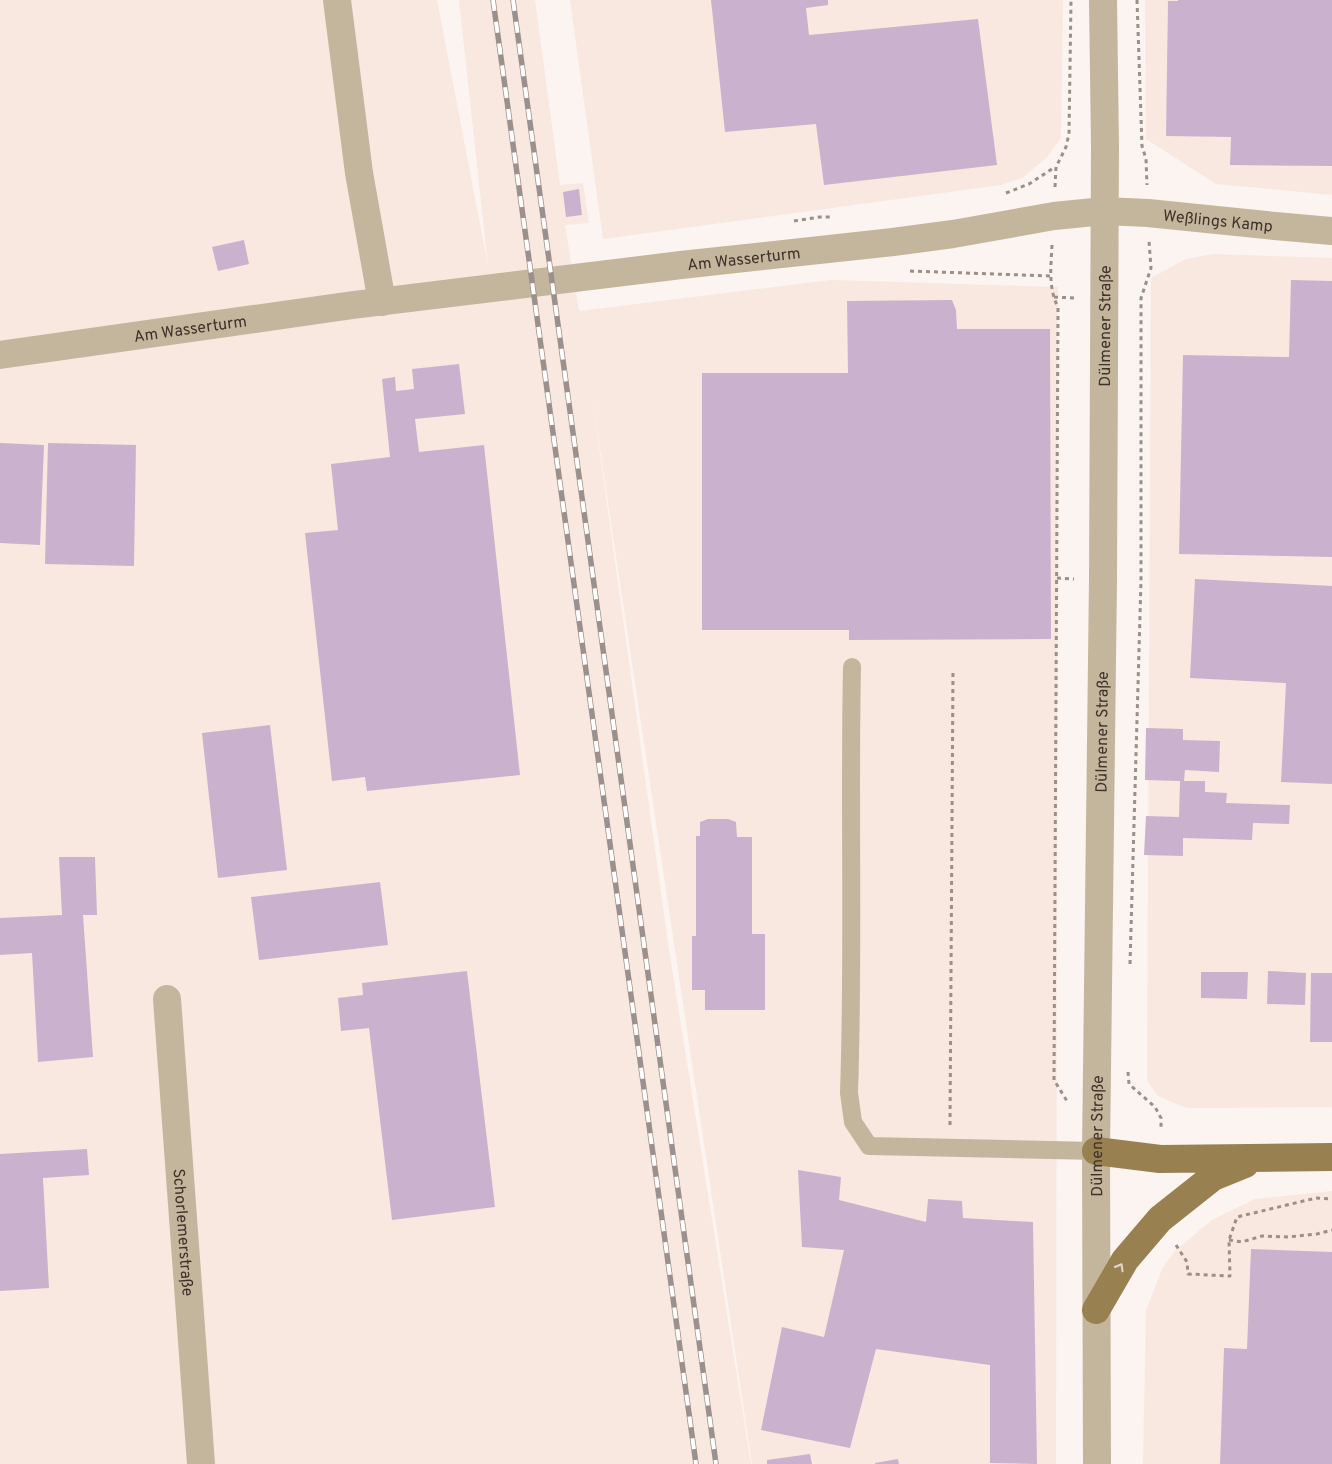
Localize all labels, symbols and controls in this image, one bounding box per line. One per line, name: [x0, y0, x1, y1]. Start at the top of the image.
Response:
street label: Weßlings Kamp: [1162, 207, 1274, 238]
street label: Am Wasserturm: [686, 244, 802, 276]
street label: Dülmener Straße: [1096, 265, 1116, 387]
street label: Am Wasserturm: [133, 312, 248, 348]
street label: Dülmener Straße: [1092, 671, 1114, 793]
street label: Dülmener Straße: [1088, 1075, 1109, 1197]
street label: Schorlemerstraße: [167, 1168, 197, 1297]
one-way arrow: [1114, 1264, 1124, 1273]

